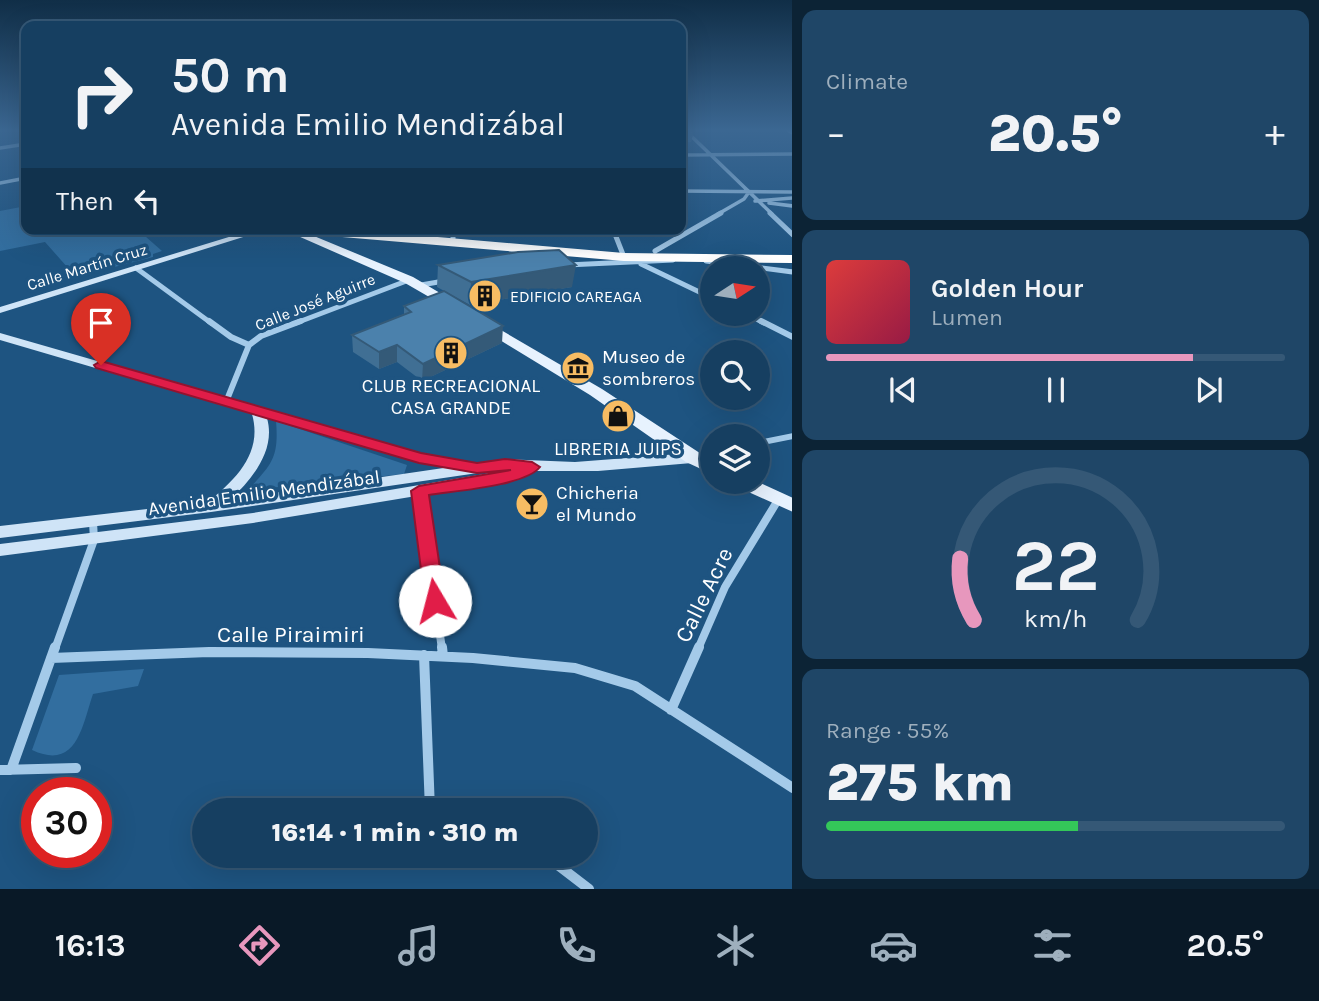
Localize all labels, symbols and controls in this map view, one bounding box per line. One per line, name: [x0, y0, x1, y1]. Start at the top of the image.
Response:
text: 50 m: [171, 47, 289, 104]
icon: right: [56, 49, 147, 140]
text: Climate: [826, 68, 908, 95]
text: 20.5°: [988, 103, 1123, 164]
text: Avenida Emilio Mendizábal: [171, 106, 565, 143]
text: −: [826, 111, 846, 156]
text: +: [1265, 111, 1285, 156]
icon: left: [128, 182, 166, 220]
text: Then: [56, 186, 114, 217]
street label: Calle Martín Cruz: [25, 240, 149, 294]
north arrow: [700, 256, 770, 326]
map controls: [700, 256, 770, 494]
street label: Calle José Aguirre: [252, 269, 378, 335]
text: Golden Hour: [931, 273, 1083, 304]
building icon: EDIFICIO CAREAGA: [466, 277, 504, 315]
place label: EDIFICIO CAREAGA: [510, 287, 642, 306]
pin: [71, 293, 131, 365]
icon: arrive: [82, 304, 120, 342]
text: Lumen: [931, 304, 1003, 331]
building icon: CLUB RECREACIONAL CASA GRANDE: [432, 334, 470, 372]
button: search: [700, 340, 770, 410]
place label: Museo de sombreros: [602, 346, 695, 390]
museum icon: Museo de sombreros: [559, 349, 597, 387]
icon: previous: [884, 371, 922, 409]
icon: pause: [1037, 371, 1075, 409]
icon: next: [1190, 371, 1228, 409]
place label: CLUB RECREACIONAL CASA GRANDE: [362, 375, 540, 419]
shop icon: LIBRERIA JUIPS: [599, 397, 637, 435]
button: layers: [700, 424, 770, 494]
place label: LIBRERIA JUIPS: [554, 438, 682, 460]
street label: Avenida Emilio Mendizábal: [147, 466, 381, 520]
place label: Chicheria el Mundo: [556, 482, 639, 526]
bar icon: Chicheria el Mundo: [513, 485, 551, 523]
text: 22: [1011, 524, 1100, 609]
street label: Calle Acre: [669, 543, 739, 647]
position arrow: [398, 564, 472, 638]
text: km/h: [1024, 604, 1087, 633]
street label: Calle Piraimiri: [217, 621, 365, 648]
text: Range · 55%: [826, 717, 949, 744]
text: 275 km: [826, 752, 1014, 813]
speed limit sign: 30: [21, 777, 112, 868]
text: 16:14 · 1 min · 310 m: [271, 817, 519, 848]
icon: directions: [235, 921, 284, 970]
icon: music: [394, 921, 443, 970]
icon: phone: [552, 921, 601, 970]
icon: climate: [711, 921, 760, 970]
icon: car: [869, 921, 918, 970]
icon: filters: [1028, 921, 1077, 970]
text: 16:13: [55, 927, 126, 964]
text: 20.5°: [1187, 927, 1264, 964]

